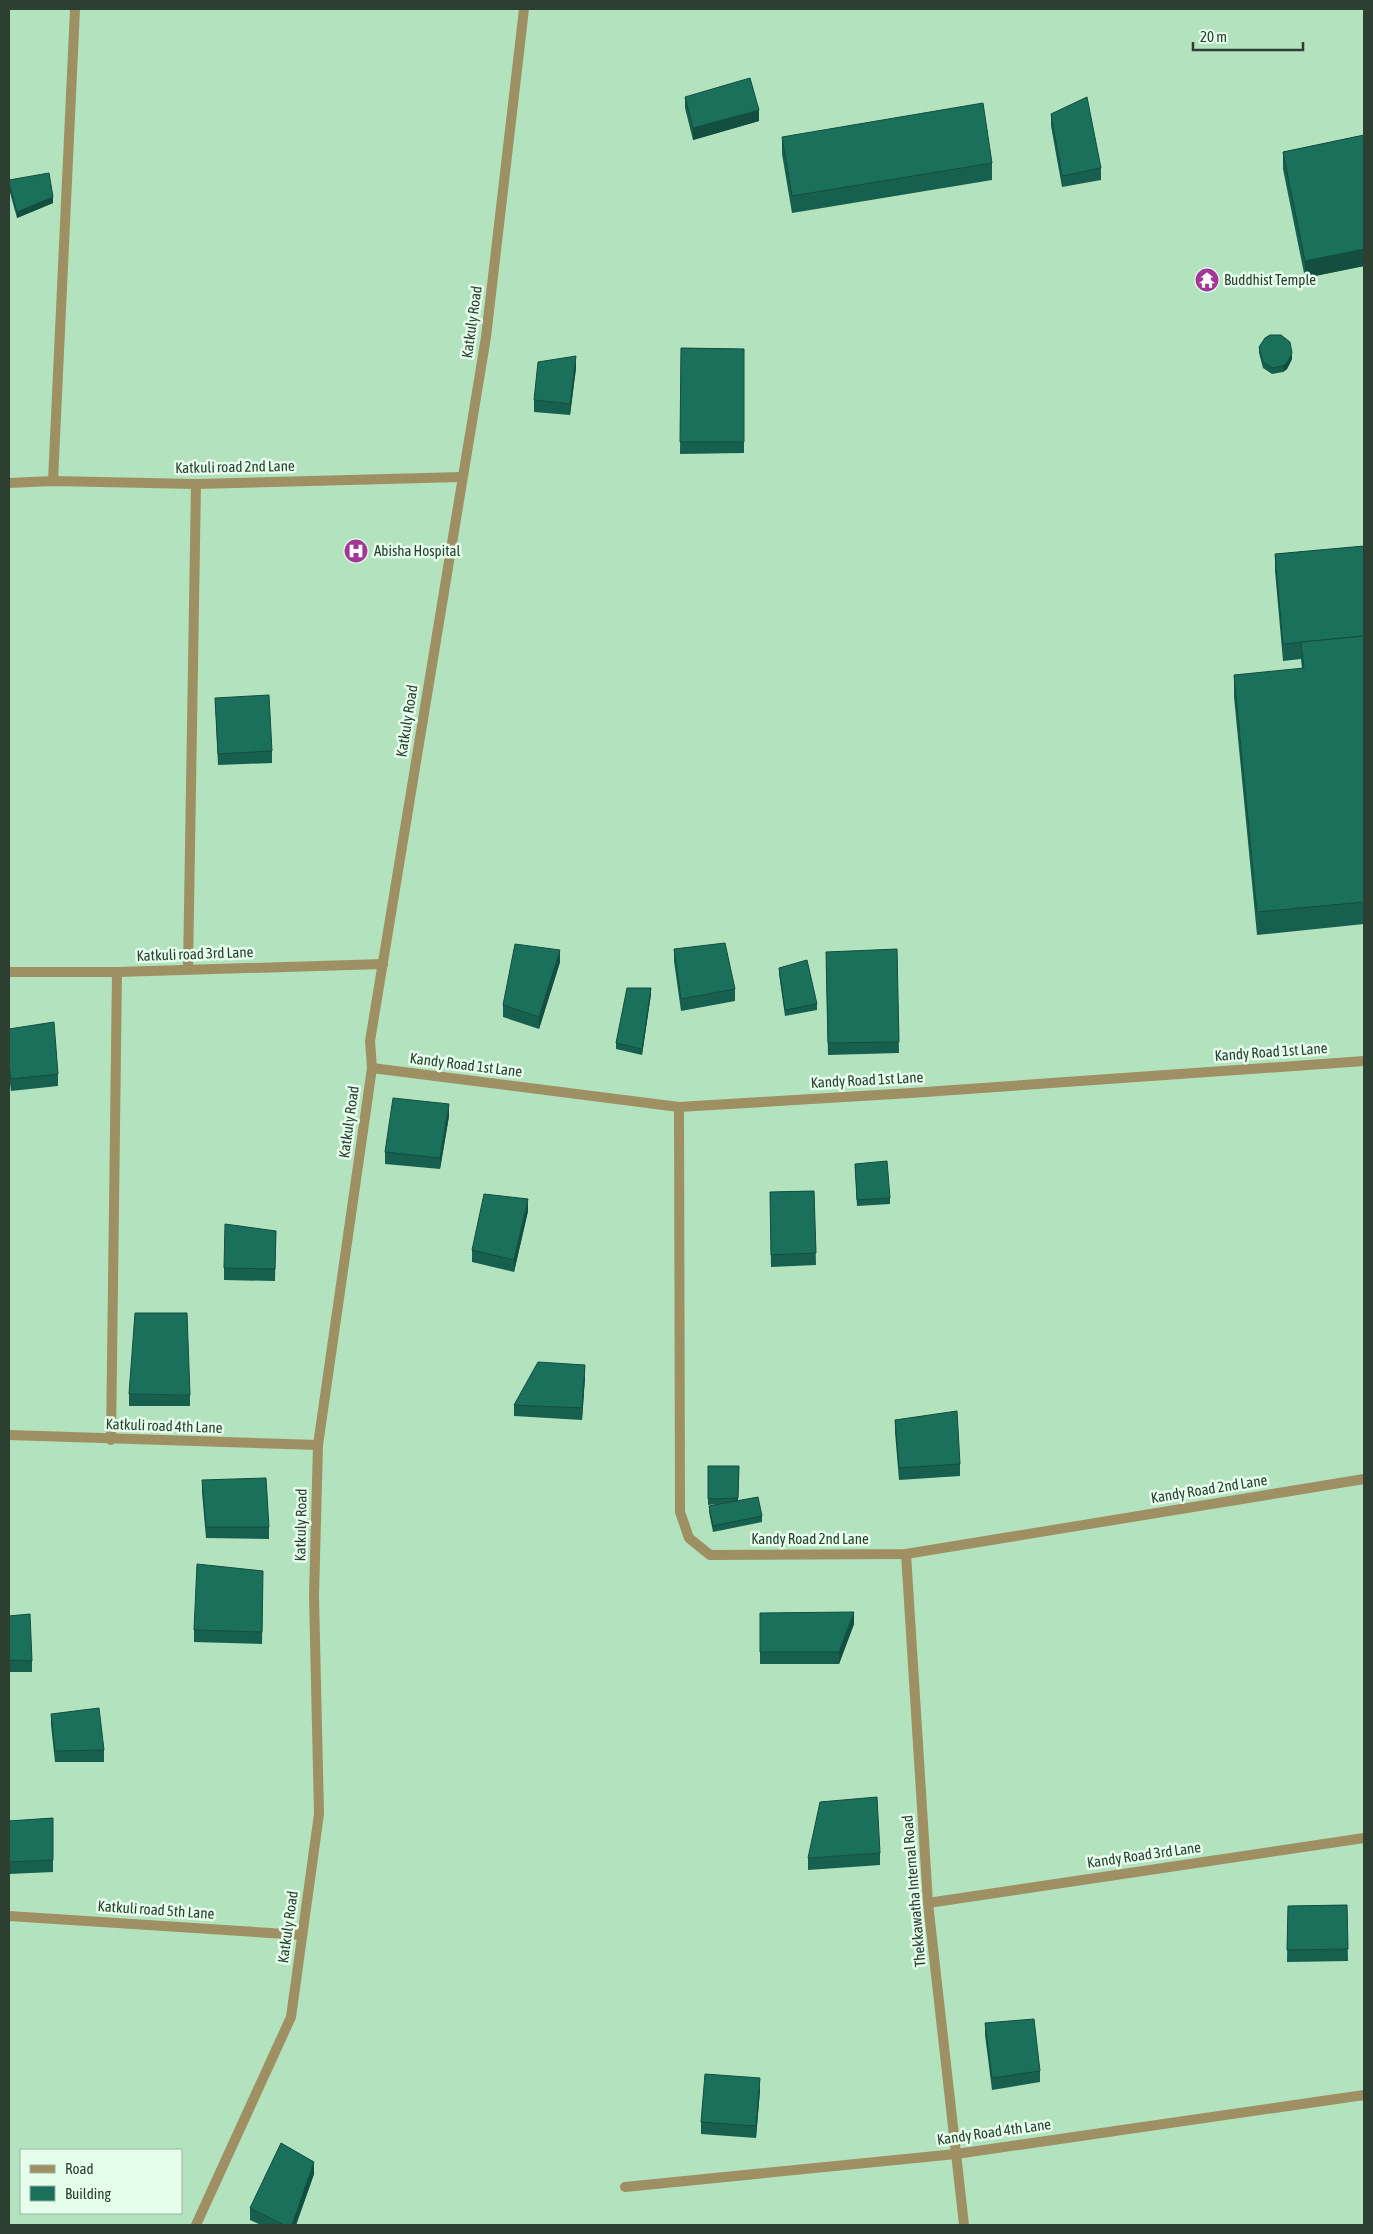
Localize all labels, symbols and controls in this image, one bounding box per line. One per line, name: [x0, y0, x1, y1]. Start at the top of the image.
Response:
scale bar: [1193, 20, 1303, 52]
text: 20 m: [1200, 28, 1227, 45]
temple icon: Buddhist Temple: [1194, 267, 1220, 293]
place label: Buddhist Temple: [1224, 271, 1316, 288]
street label: Katkuly Road: [458, 285, 485, 359]
street label: Katkuli road 2nd Lane: [175, 457, 295, 476]
hospital icon: Abisha Hospital: [343, 538, 369, 564]
place label: Abisha Hospital: [374, 542, 460, 559]
street label: Katkuly Road: [392, 684, 421, 758]
street label: Katkuli road 3rd Lane: [136, 943, 254, 964]
street label: Kandy Road 1st Lane: [1214, 1039, 1328, 1064]
street label: Kandy Road 1st Lane: [409, 1049, 523, 1080]
street label: Kandy Road 1st Lane: [810, 1068, 924, 1091]
street label: Katkuly Road: [335, 1085, 362, 1159]
street label: Katkuli road 4th Lane: [105, 1415, 223, 1436]
street label: Kandy Road 2nd Lane: [1149, 1471, 1269, 1506]
street label: Katkuly Road: [291, 1488, 310, 1562]
street label: Kandy Road 2nd Lane: [751, 1530, 869, 1547]
street label: Thekkawatha Internal Road: [898, 1814, 929, 1968]
street label: Kandy Road 3rd Lane: [1086, 1838, 1202, 1871]
street label: Katkuly Road: [274, 1890, 301, 1964]
street label: Katkuli road 5th Lane: [97, 1897, 215, 1922]
street label: Kandy Road 4th Lane: [936, 2115, 1052, 2148]
legend: [20, 2149, 182, 2214]
text: Road: [65, 2160, 94, 2177]
text: Building: [65, 2185, 111, 2202]

